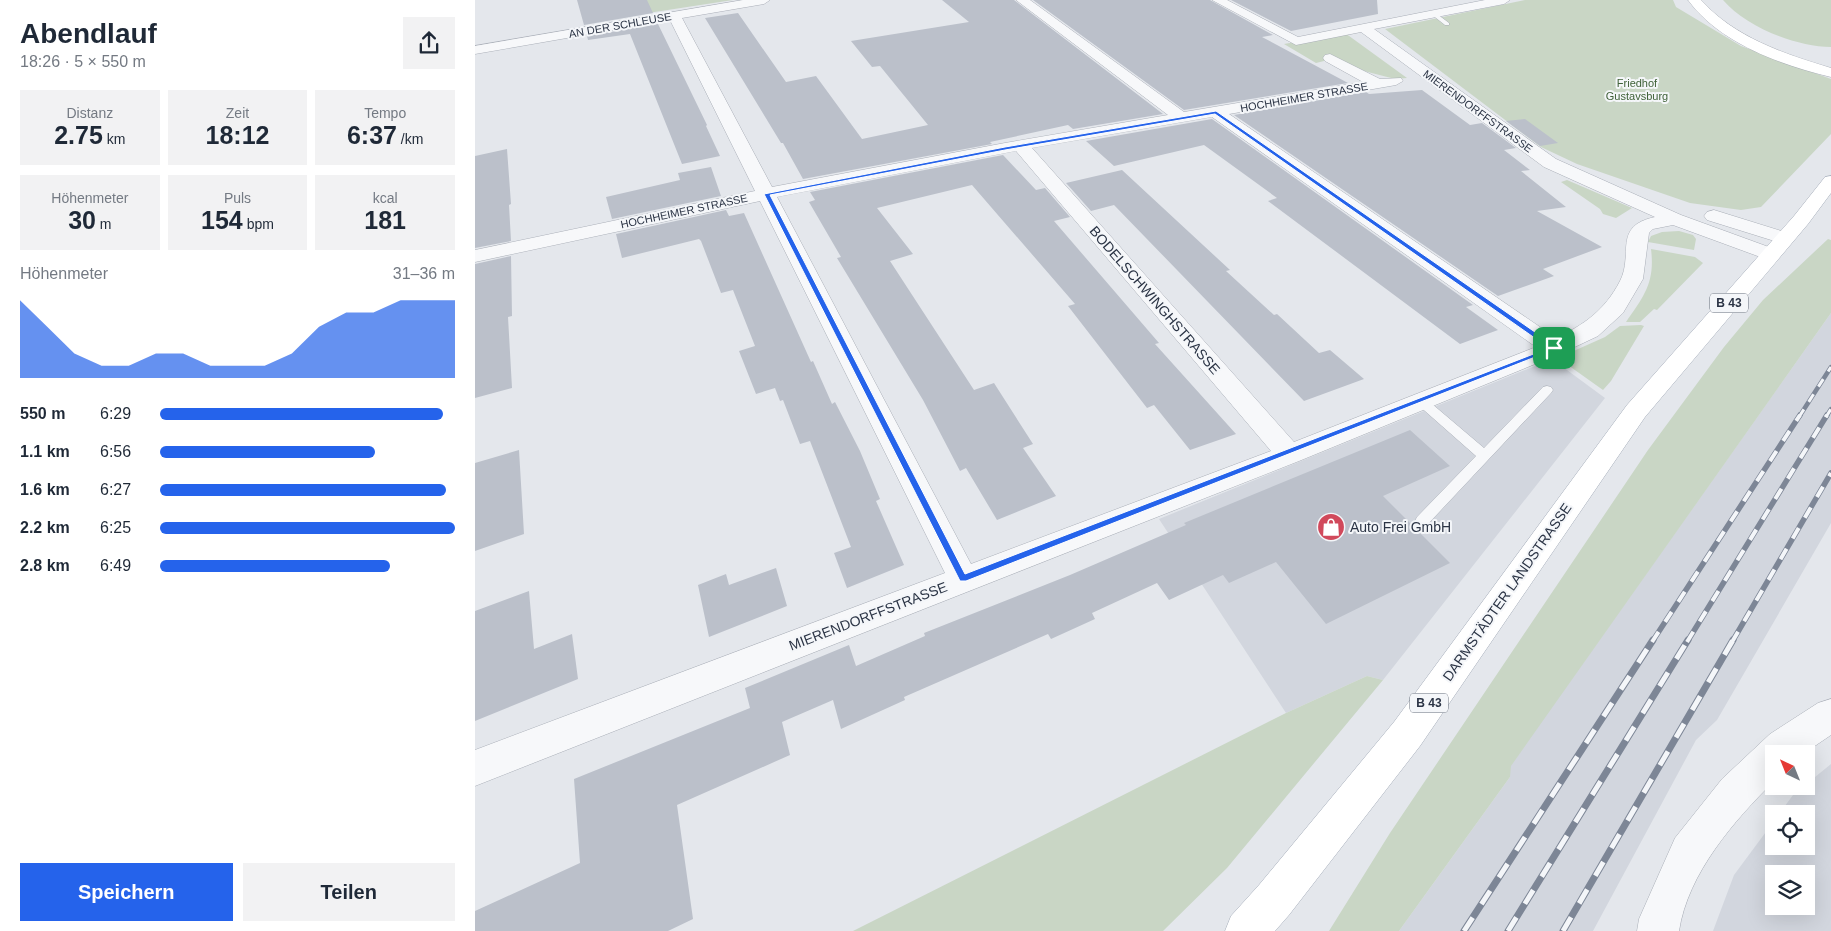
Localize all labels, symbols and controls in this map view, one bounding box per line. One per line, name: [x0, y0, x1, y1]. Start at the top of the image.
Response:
street label: AN DER SCHLEUSE: [568, 10, 672, 40]
button: share: [403, 17, 455, 69]
text: Abendlauf: [20, 18, 157, 49]
text: 18:26 · 5 × 550 m: [20, 53, 146, 70]
street label: MIERENDORFFSTRASSE: [1421, 67, 1535, 155]
park label: Friedhof Gustavsburg: [1606, 77, 1668, 102]
street label: HOCHHEIMER STRASSE: [1239, 80, 1369, 114]
text: Distanz: [66, 105, 113, 121]
text: Zeit: [226, 105, 249, 121]
text: Tempo: [364, 105, 406, 121]
text: 2.75: [54, 121, 103, 149]
text: 18:12: [206, 121, 269, 149]
text: 6:37: [347, 121, 397, 149]
text: km: [103, 131, 125, 147]
text: /km: [397, 131, 423, 147]
text: Höhenmeter: [51, 190, 128, 206]
text: Puls: [224, 190, 251, 206]
text: kcal: [373, 190, 398, 206]
street label: HOCHHEIMER STRASSE: [619, 192, 749, 230]
text: 30: [68, 206, 96, 234]
text: 154: [201, 206, 243, 234]
text: 181: [364, 206, 406, 234]
text: m: [96, 216, 112, 232]
text: bpm: [243, 216, 274, 232]
street label: BODELSCHWINGHSTRASSE: [1086, 223, 1224, 377]
text: Höhenmeter: [20, 265, 108, 282]
text: 31–36 m: [393, 265, 455, 282]
road number: B 43: [1710, 294, 1748, 312]
pin: [1533, 327, 1575, 369]
icon: arrive: [1540, 334, 1568, 362]
text: 550 m: [20, 405, 65, 422]
text: 6:29: [100, 405, 131, 422]
text: 1.1 km: [20, 443, 70, 460]
text: 6:56: [100, 443, 131, 460]
text: 1.6 km: [20, 481, 70, 498]
text: 6:27: [100, 481, 131, 498]
street label: DARMSTÄDTER LANDSTRASSE: [1439, 500, 1575, 684]
shop icon: Auto Frei GmbH: [1316, 512, 1346, 542]
text: 2.2 km: [20, 519, 70, 536]
text: 6:25: [100, 519, 131, 536]
place label: Auto Frei GmbH: [1350, 519, 1451, 535]
text: 2.8 km: [20, 557, 70, 574]
text: 6:49: [100, 557, 131, 574]
street label: MIERENDORFFSTRASSE: [787, 578, 949, 654]
road number: B 43: [1410, 694, 1448, 712]
north arrow: [1765, 745, 1815, 795]
map controls: [1765, 745, 1815, 915]
button: locate: [1765, 805, 1815, 855]
button: Speichern: [20, 863, 233, 921]
button: Teilen: [243, 863, 455, 921]
button: layers: [1765, 865, 1815, 915]

